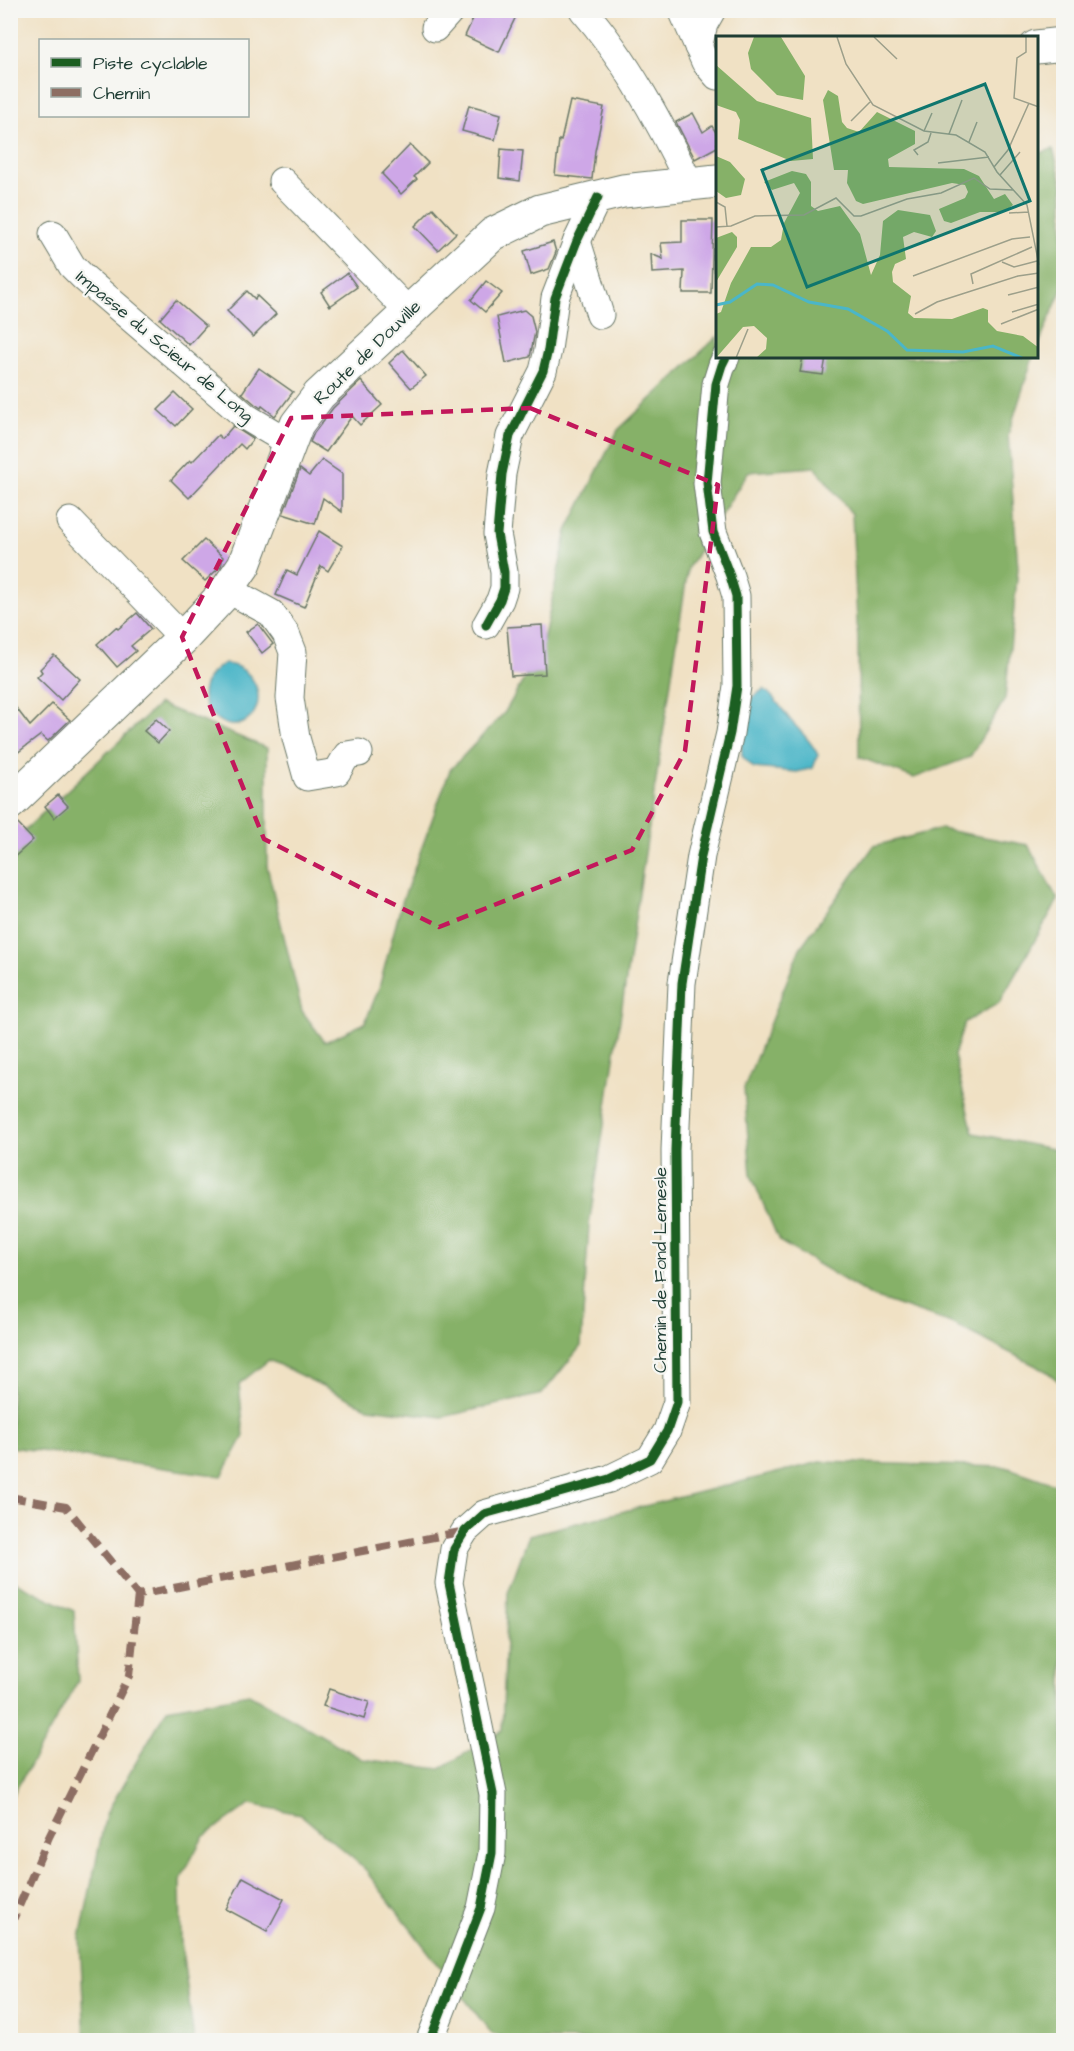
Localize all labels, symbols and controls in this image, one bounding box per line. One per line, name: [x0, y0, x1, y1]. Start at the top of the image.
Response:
inset map: [716, 36, 1038, 358]
legend: [39, 39, 249, 117]
text: Piste cyclable: [93, 51, 208, 77]
text: Chemin: [93, 81, 150, 106]
street label: Impasse du Scieur de Long: [70, 264, 259, 429]
street label: Route de Douville: [308, 294, 427, 410]
street label: Chemin de Fond Lemesle: [648, 1167, 673, 1373]

